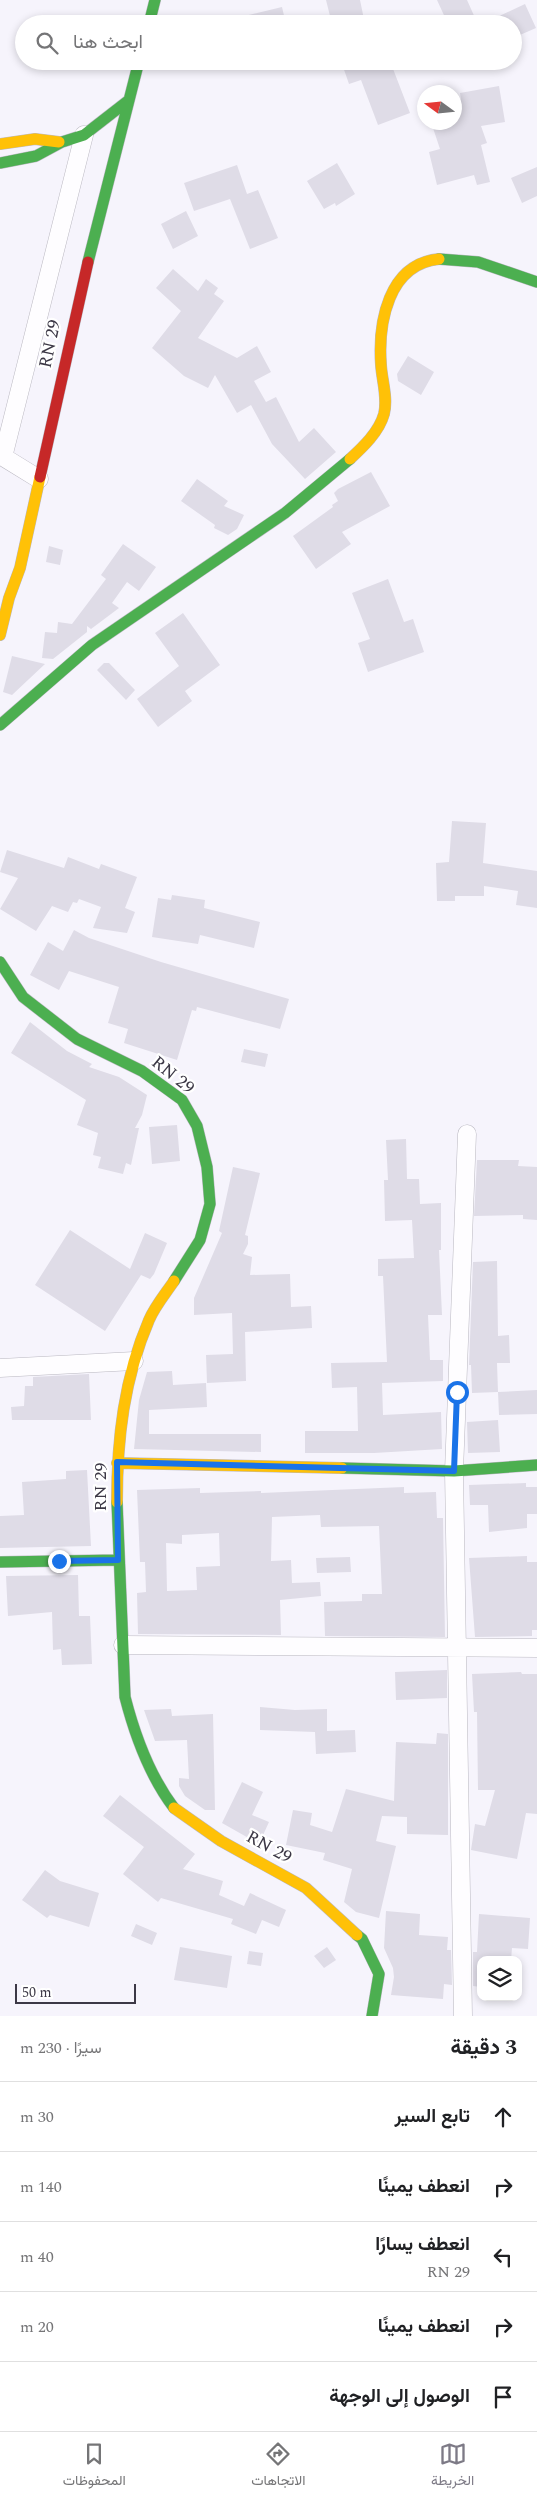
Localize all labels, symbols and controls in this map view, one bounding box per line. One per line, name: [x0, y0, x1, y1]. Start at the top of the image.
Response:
search box: [15, 15, 522, 70]
text: ابحث هنا: [73, 28, 143, 57]
icon: search: [33, 29, 61, 57]
north arrow: [417, 85, 462, 130]
street label: RN 29: [32, 317, 68, 371]
street label: RN 29: [146, 1049, 200, 1101]
route start: [446, 1381, 469, 1404]
street label: RN 29: [87, 1463, 114, 1511]
route end: [48, 1550, 71, 1573]
street label: RN 29: [241, 1823, 297, 1871]
map controls: [477, 1956, 522, 2001]
button: layers: [477, 1956, 522, 2001]
scale bar: [15, 1981, 136, 2004]
text: 50 m: [22, 1982, 52, 2003]
text: 3 دقيقة: [450, 2032, 517, 2064]
text: سيرًا · 230 m: [20, 2036, 102, 2060]
text: تابع السير: [394, 2102, 470, 2131]
icon: ahead: [489, 2103, 517, 2131]
text: 30 m: [20, 2105, 54, 2129]
text: انعطف يمينًا: [378, 2172, 470, 2201]
icon: right: [489, 2173, 517, 2201]
text: 140 m: [20, 2175, 62, 2199]
text: انعطف يسارًا: [375, 2230, 470, 2259]
icon: left: [489, 2243, 517, 2271]
text: 40 m: [20, 2245, 54, 2269]
text: RN 29: [427, 2260, 470, 2284]
text: انعطف يمينًا: [378, 2312, 470, 2341]
icon: right: [489, 2313, 517, 2341]
text: 20 m: [20, 2315, 54, 2339]
text: الوصول إلى الوجهة: [329, 2382, 470, 2411]
icon: arrive: [489, 2383, 517, 2411]
tab: المحفوظات: [63, 2440, 126, 2493]
tab: الاتجاهات: [251, 2440, 306, 2493]
tab: الخريطة: [431, 2440, 474, 2493]

